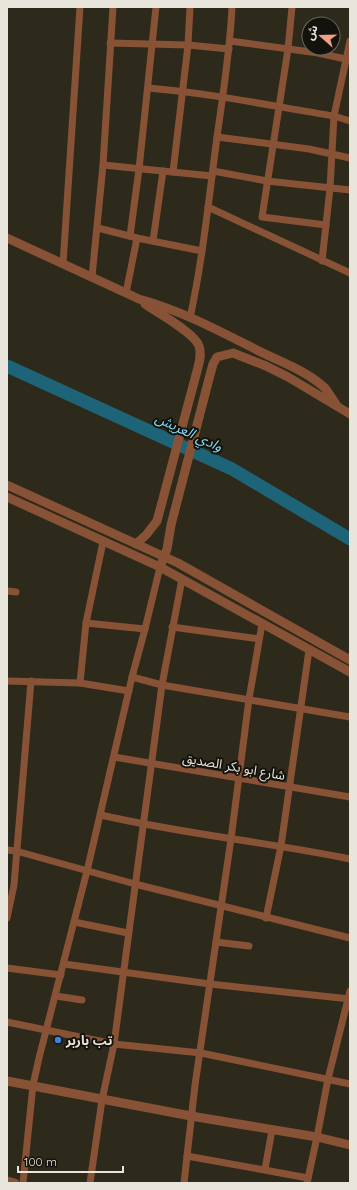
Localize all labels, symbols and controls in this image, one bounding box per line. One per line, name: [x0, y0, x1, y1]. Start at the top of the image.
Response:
north arrow: [301, 16, 341, 56]
text: ش: [302, 23, 321, 42]
water label: وادي العريش: [152, 409, 225, 457]
street label: شارع ابو بكر الصديق: [181, 749, 287, 786]
place label: تب باربر: [65, 1032, 113, 1048]
marker: تب باربر: [53, 1035, 63, 1045]
scale bar: [18, 1148, 123, 1174]
text: 100 m: [24, 1154, 57, 1169]

